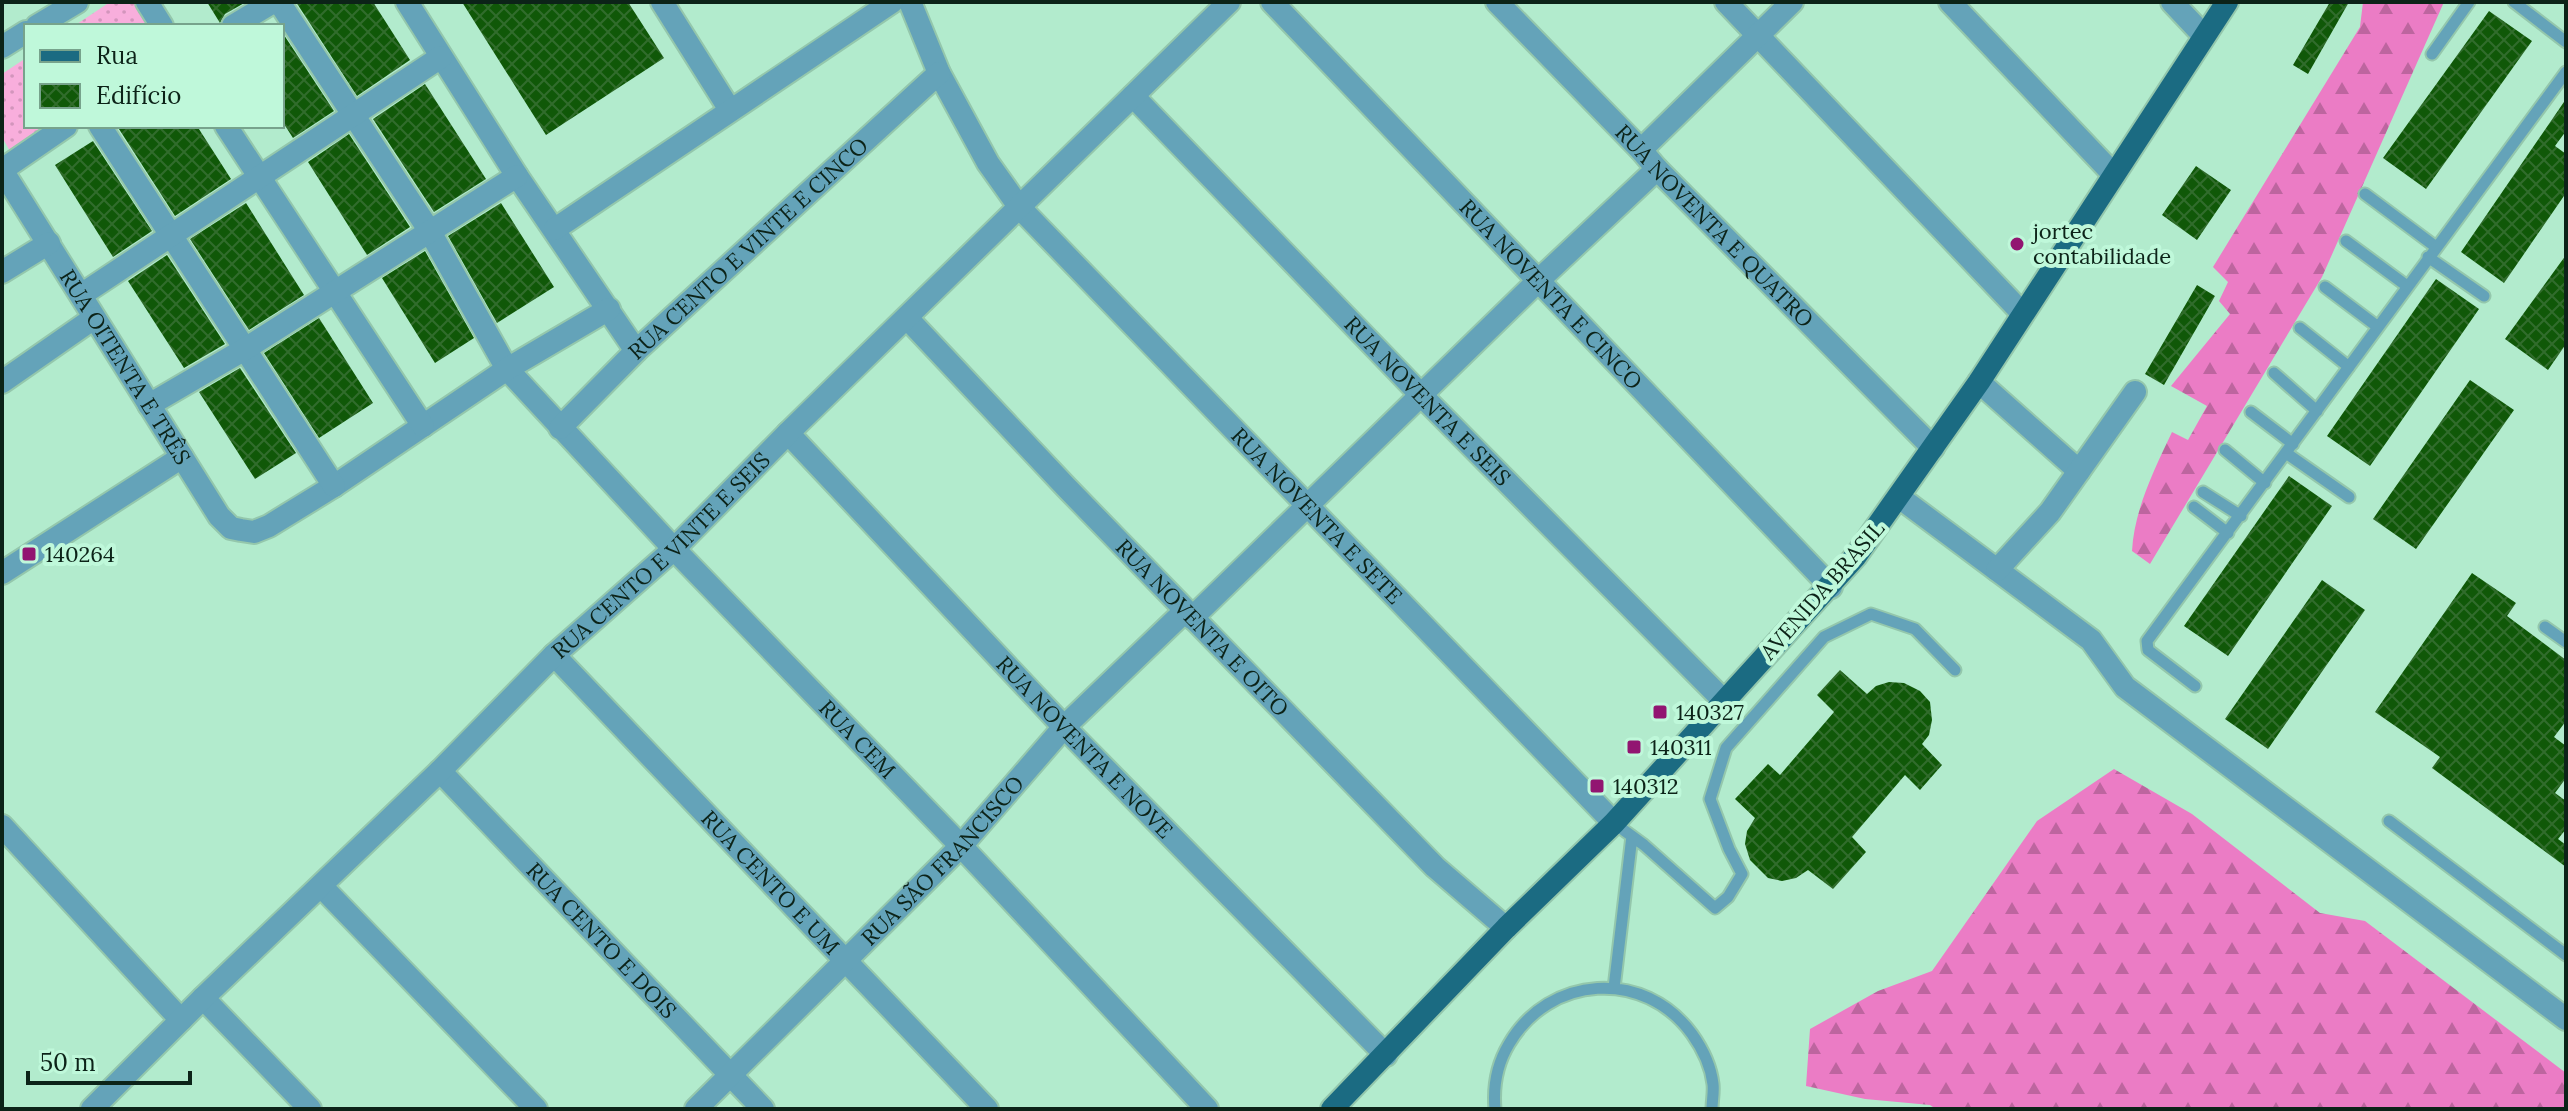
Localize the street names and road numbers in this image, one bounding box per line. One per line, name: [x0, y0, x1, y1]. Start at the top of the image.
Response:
street label: RUA NOVENTA E QUATRO: [1609, 118, 1820, 333]
street label: RUA CENTO E VINTE E CINCO: [622, 131, 874, 365]
street label: RUA NOVENTA E CINCO: [1454, 193, 1649, 395]
street label: RUA OITENTA E TRÊS: [54, 264, 197, 470]
street label: RUA NOVENTA E SEIS: [1338, 310, 1517, 492]
street label: RUA NOVENTA E SETE: [1226, 421, 1409, 610]
street label: RUA CENTO E VINTE E SEIS: [546, 446, 776, 665]
street label: AVENIDA BRASIL: [1753, 514, 1890, 666]
street label: RUA NOVENTA E OITO: [1110, 533, 1295, 722]
street label: RUA NOVENTA E NOVE: [990, 650, 1179, 844]
street label: RUA CEM: [813, 694, 902, 784]
street label: RUA SÃO FRANCISCO: [855, 770, 1030, 951]
street label: RUA CENTO E UM: [695, 804, 846, 960]
street label: RUA CENTO E DOIS: [521, 856, 683, 1024]

